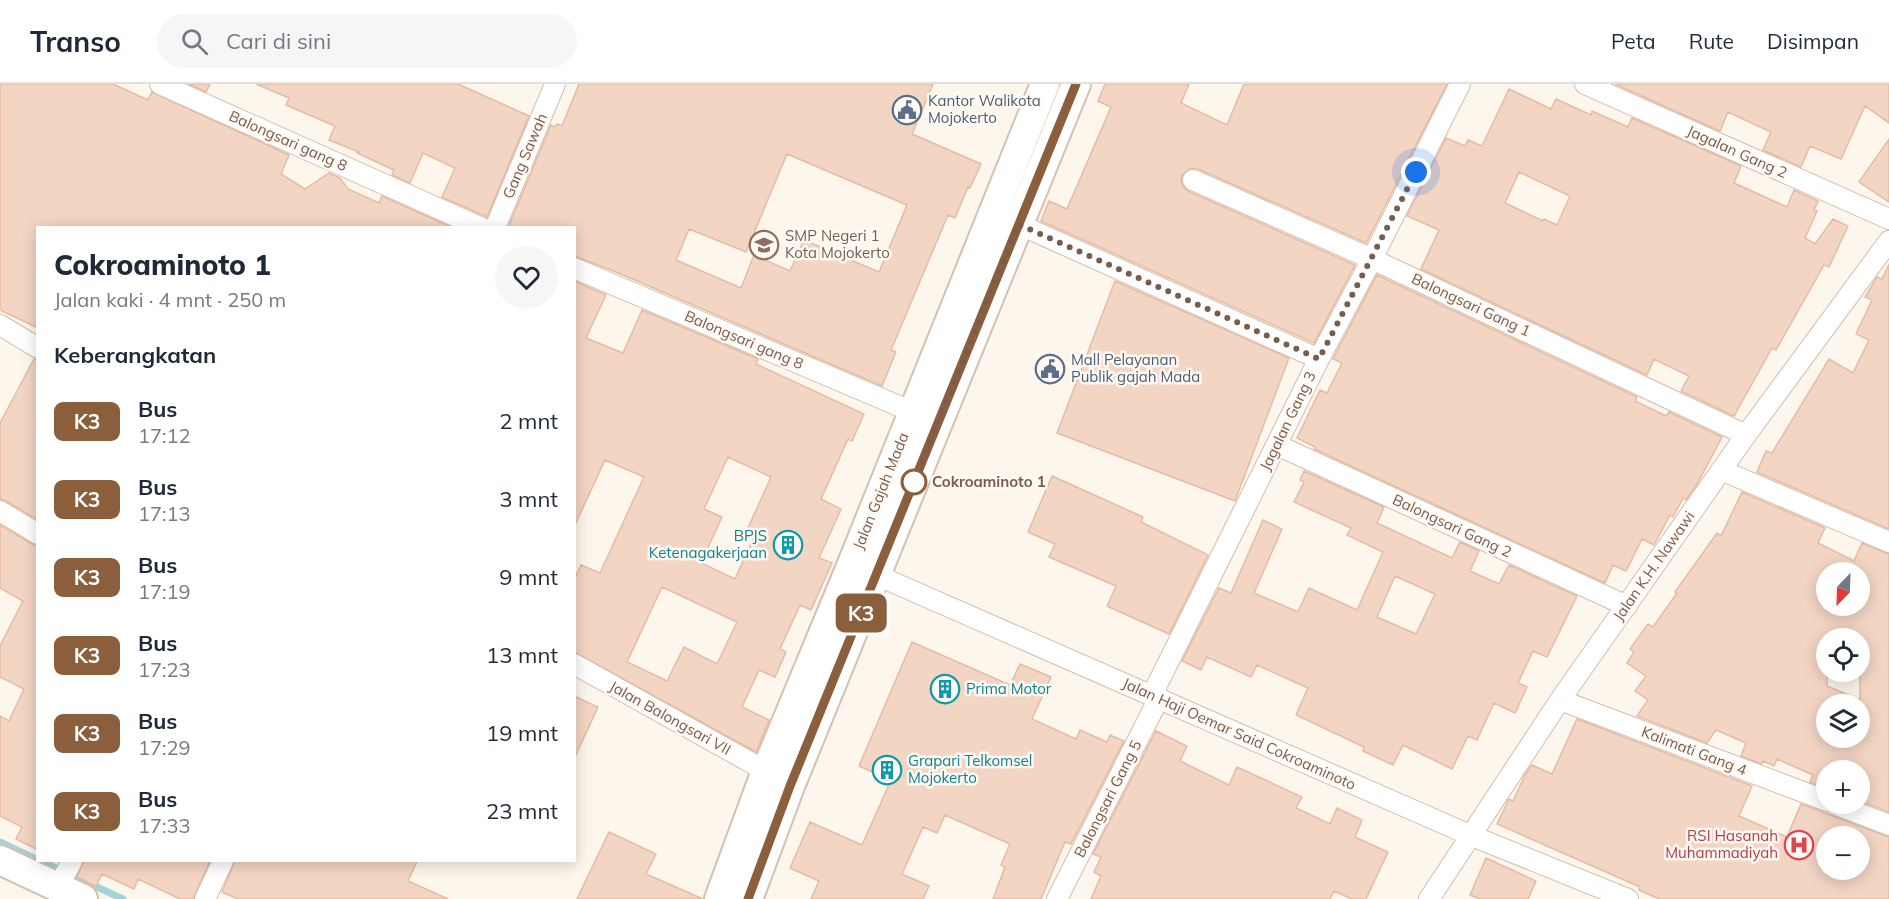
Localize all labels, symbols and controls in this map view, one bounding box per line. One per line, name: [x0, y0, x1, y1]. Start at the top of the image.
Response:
search box: [157, 14, 577, 68]
text: Transo: [30, 24, 121, 59]
icon: search: [178, 25, 211, 58]
text: Cari di sini: [226, 27, 331, 55]
text: Peta: [1611, 28, 1656, 54]
text: Rute: [1689, 28, 1734, 54]
text: Disimpan: [1767, 28, 1859, 54]
place label: Kantor Walikota Mojokerto: [928, 91, 1041, 127]
public building icon: Kantor Walikota Mojokerto: [891, 94, 923, 126]
street label: Balongsari gang 8: [226, 106, 350, 175]
street label: Gang Sawah: [498, 110, 551, 201]
street label: Jagalan Gang 2: [1684, 121, 1790, 182]
your location: [1401, 157, 1431, 187]
place label: SMP Negeri 1 Kota Mojokerto: [785, 226, 890, 262]
school or university icon: SMP Negeri 1 Kota Mojokerto: [748, 229, 780, 261]
button: heart: [495, 246, 558, 309]
text: Cokroaminoto 1: [54, 247, 271, 282]
street label: Balongsari Gang 1: [1409, 269, 1534, 340]
text: Jalan kaki · 4 mnt · 250 m: [54, 287, 286, 312]
street label: Balongsari gang 8: [682, 306, 807, 373]
text: Keberangkatan: [54, 341, 216, 369]
place label: Mall Pelayanan Publik gajah Mada: [1071, 350, 1200, 386]
public building icon: Mall Pelayanan Publik gajah Mada: [1034, 353, 1066, 385]
street label: Jagalan Gang 3: [1255, 368, 1320, 473]
text: Bus: [138, 395, 177, 423]
text: 2 mnt: [499, 407, 558, 435]
text: K3: [74, 408, 100, 434]
text: 17:12: [138, 423, 191, 448]
street label: Jalan Gajah Mada: [848, 430, 913, 552]
marker: Cokroaminoto 1: [901, 469, 927, 495]
place label: Cokroaminoto 1: [932, 472, 1046, 491]
text: Bus: [138, 473, 177, 501]
text: 3 mnt: [499, 485, 558, 513]
text: K3: [74, 486, 100, 512]
street label: Balongsari Gang 2: [1390, 490, 1515, 561]
text: 17:13: [138, 501, 191, 526]
street label: Jalan K.H. Nawawi: [1609, 507, 1699, 624]
place label: BPJS Ketenagakerjaan: [649, 526, 767, 562]
building icon: BPJS Ketenagakerjaan: [772, 529, 804, 561]
text: Bus: [138, 551, 177, 579]
north arrow: [1816, 562, 1870, 616]
map controls: [1816, 562, 1870, 880]
text: 9 mnt: [499, 563, 558, 591]
text: K3: [74, 564, 100, 590]
text: 17:19: [138, 579, 191, 604]
line badge: K3: [834, 594, 888, 632]
text: K3: [848, 600, 874, 626]
button: locate: [1816, 628, 1870, 682]
text: Bus: [138, 629, 177, 657]
text: 13 mnt: [486, 641, 558, 669]
text: K3: [74, 642, 100, 668]
text: 17:23: [138, 657, 191, 682]
building icon: Prima Motor: [929, 673, 961, 705]
street label: Jalan Haji Oemar Said Cokroaminoto: [1120, 673, 1359, 794]
street label: Jalan Balongsari VII: [606, 676, 734, 759]
place label: Prima Motor: [966, 679, 1052, 698]
button: layers: [1816, 694, 1870, 748]
text: Bus: [138, 707, 177, 735]
text: 19 mnt: [486, 719, 558, 747]
text: K3: [74, 720, 100, 746]
street label: Kalimati Gang 4: [1639, 722, 1750, 779]
text: 17:29: [138, 735, 191, 760]
street label: Balongsari Gang 5: [1070, 737, 1145, 861]
place label: Grapari Telkomsel Mojokerto: [908, 751, 1032, 787]
building icon: Grapari Telkomsel Mojokerto: [871, 754, 903, 786]
button: +: [1816, 760, 1870, 814]
text: Bus: [138, 785, 177, 813]
text: 23 mnt: [486, 797, 558, 825]
text: K3: [74, 798, 100, 824]
text: 17:33: [138, 813, 191, 838]
place label: RSI Hasanah Muhammadiyah: [1665, 826, 1778, 862]
button: −: [1816, 826, 1870, 880]
hospital icon: RSI Hasanah Muhammadiyah: [1783, 829, 1815, 861]

